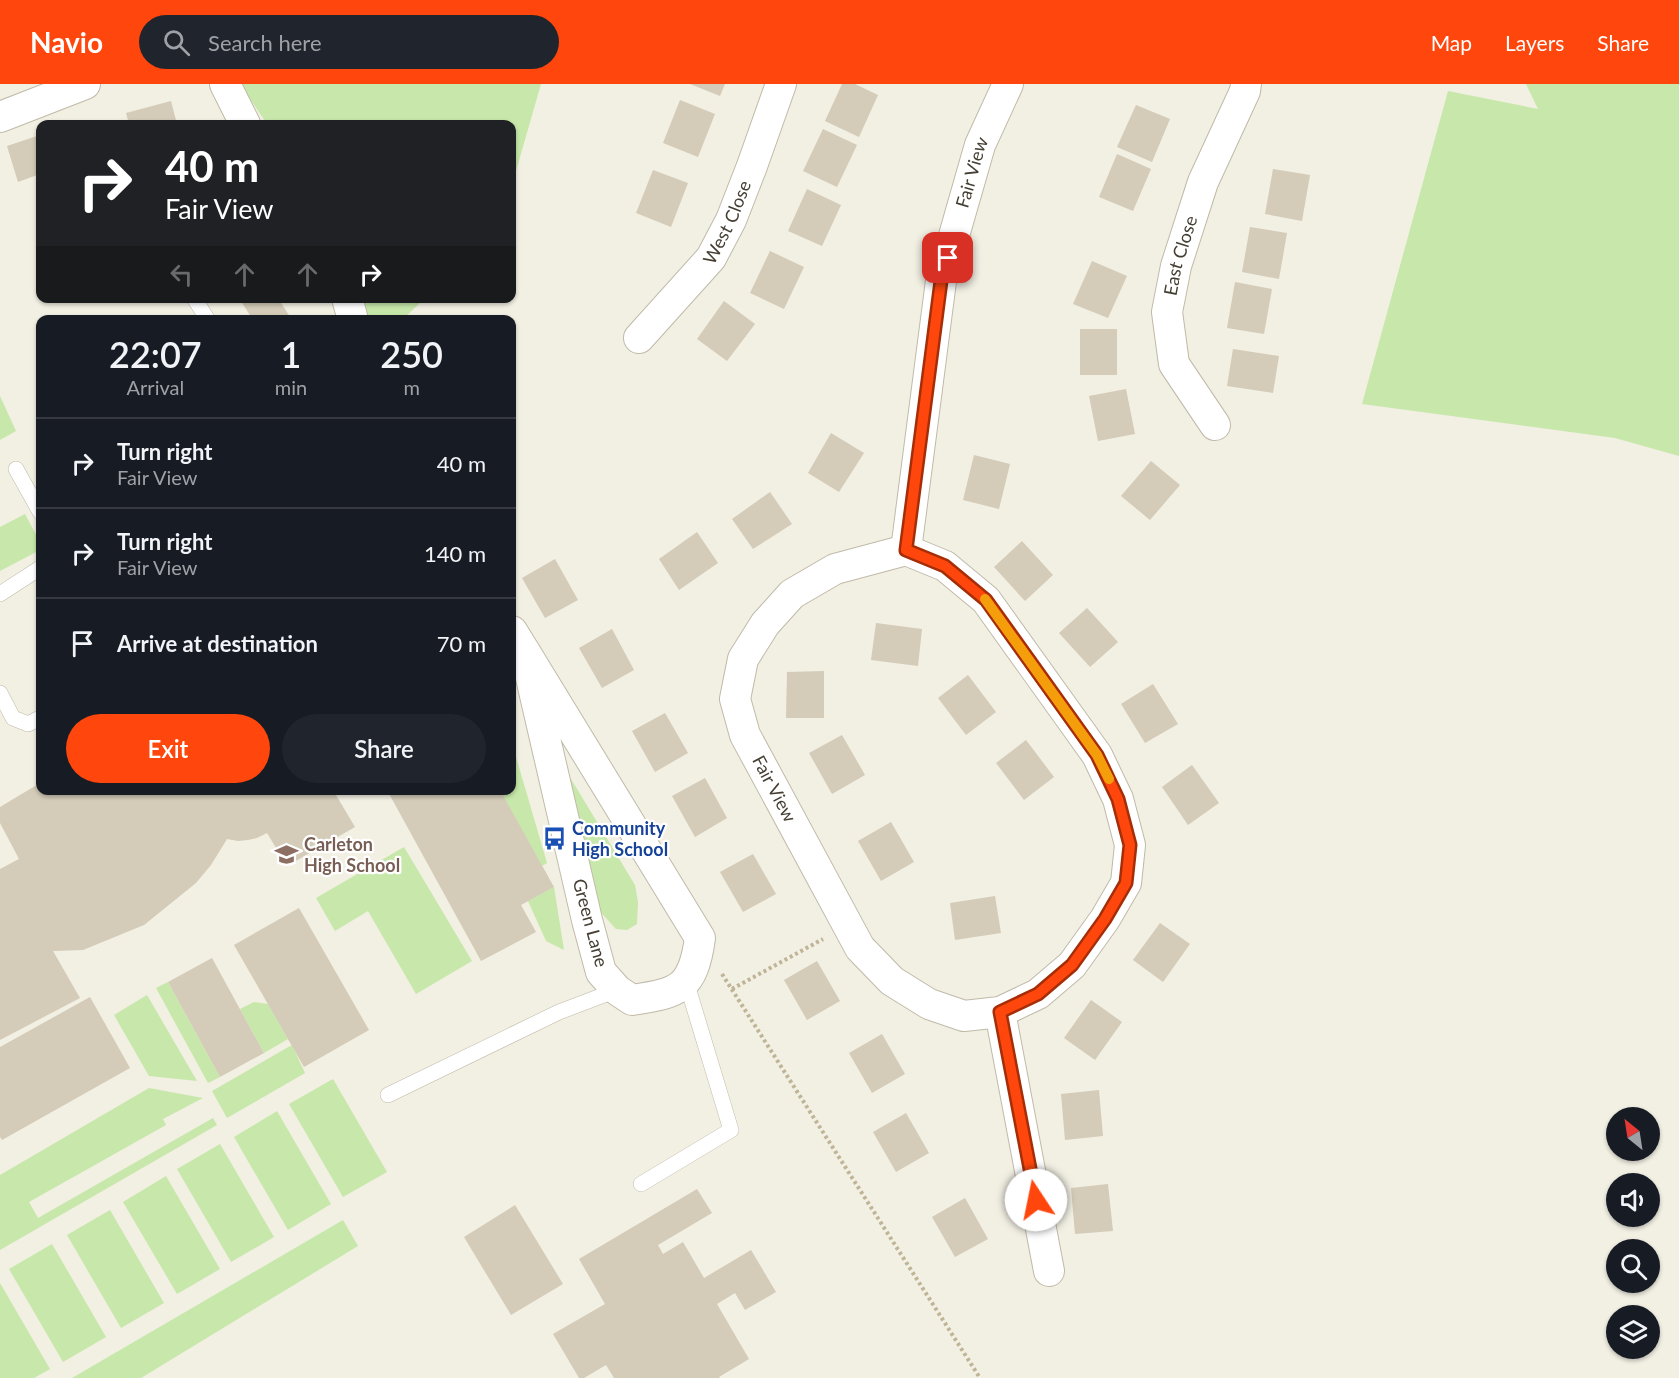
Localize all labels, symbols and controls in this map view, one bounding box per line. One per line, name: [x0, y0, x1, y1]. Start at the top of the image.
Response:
search box: [139, 15, 559, 69]
text: Navio: [30, 25, 103, 59]
icon: search: [160, 26, 193, 59]
text: Search here: [208, 29, 322, 56]
text: Map: [1431, 30, 1472, 55]
text: Layers: [1505, 30, 1564, 55]
text: Share: [1597, 30, 1649, 55]
street label: Fair View: [951, 133, 992, 210]
text: 40 m: [165, 141, 259, 191]
icon: right: [66, 144, 144, 222]
street label: West Close: [698, 177, 755, 268]
text: Fair View: [165, 192, 274, 225]
street label: East Close: [1159, 213, 1201, 297]
pin: [922, 232, 973, 283]
icon: arrive: [931, 241, 964, 274]
icon: left: [165, 258, 198, 291]
icon: ahead: [228, 258, 261, 291]
icon: ahead: [291, 258, 324, 291]
icon: right: [354, 258, 387, 291]
text: 22:07: [109, 332, 202, 376]
text: 1: [281, 332, 301, 376]
text: 250: [380, 332, 443, 376]
text: Arrival: [127, 375, 184, 399]
text: min: [275, 375, 307, 399]
text: m: [403, 375, 420, 399]
text: Turn right: [117, 438, 212, 465]
icon: right: [66, 447, 99, 480]
text: 40 m: [437, 450, 486, 477]
text: Fair View: [117, 465, 197, 489]
text: Turn right: [117, 528, 212, 555]
icon: right: [66, 537, 99, 570]
text: 140 m: [424, 540, 486, 567]
text: Fair View: [117, 555, 197, 579]
icon: arrive: [66, 627, 99, 660]
text: Arrive at destination: [117, 630, 318, 657]
text: 70 m: [437, 630, 486, 657]
button: Exit: [66, 714, 270, 783]
button: Share: [282, 714, 486, 783]
street label: Fair View: [748, 751, 802, 826]
place label: Community High School: [572, 817, 668, 860]
bus stop icon: Community High School: [541, 826, 567, 852]
place label: Carleton High School: [304, 833, 400, 876]
school or university icon: Carleton High School: [273, 842, 299, 868]
street label: Green Lane: [569, 876, 613, 969]
north arrow: [1606, 1107, 1660, 1161]
map controls: [1606, 1107, 1660, 1359]
position arrow: [1004, 1168, 1068, 1232]
button: sound: [1606, 1173, 1660, 1227]
button: search: [1606, 1239, 1660, 1293]
button: layers: [1606, 1305, 1660, 1359]

